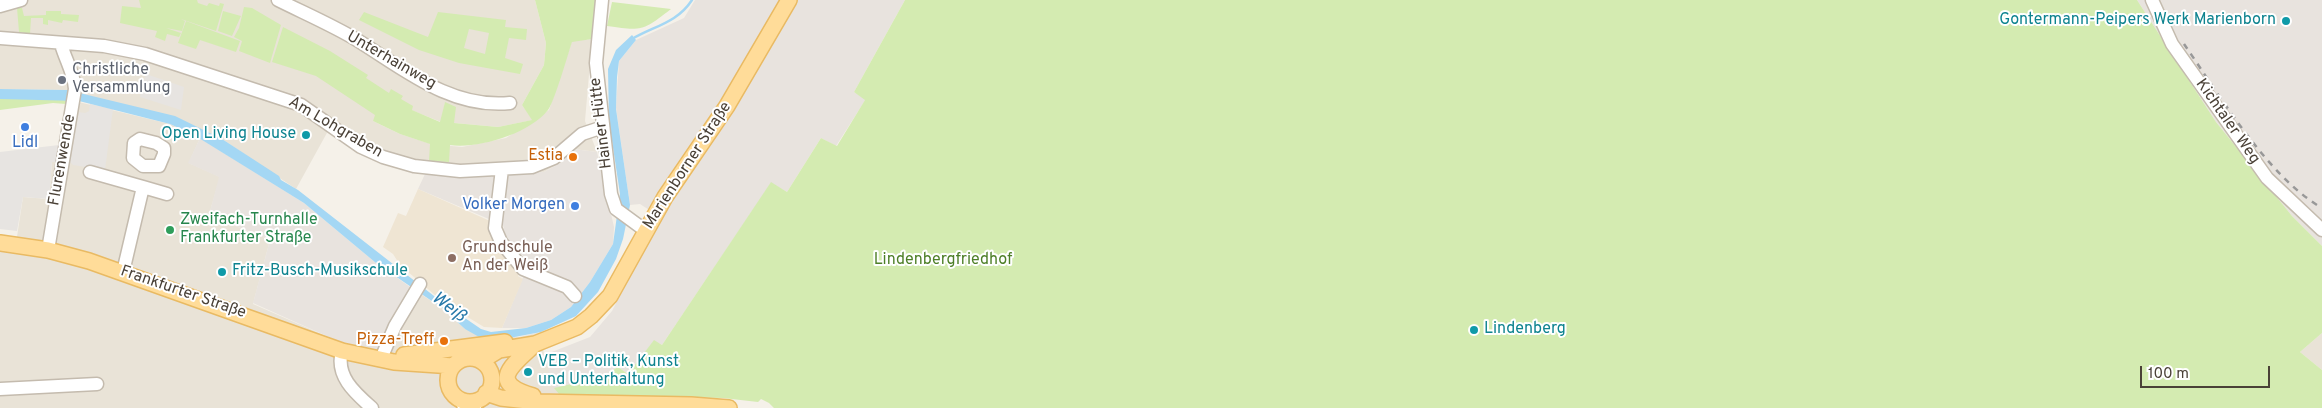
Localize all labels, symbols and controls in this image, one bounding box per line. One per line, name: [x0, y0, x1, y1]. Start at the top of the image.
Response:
place label: Gontermann-Peipers Werk Marienborn: [1999, 11, 2276, 31]
marker: Gontermann-Peipers Werk Marienborn: [2280, 15, 2292, 27]
street label: Unterhainweg: [343, 28, 439, 94]
place label: Christliche Versammlung: [72, 61, 171, 99]
marker: Christliche Versammlung: [56, 74, 68, 86]
street label: Hainer Hütte: [587, 76, 617, 170]
street label: Kichtaler Weg: [2191, 76, 2263, 168]
street label: Am Lohgraben: [284, 93, 386, 163]
street label: Marienborner Straße: [640, 99, 736, 233]
street label: Flurenwende: [46, 113, 80, 207]
marker: Lidl: [19, 121, 31, 133]
place label: Open Living House: [161, 125, 296, 145]
marker: Open Living House: [300, 129, 312, 141]
place label: Lidl: [12, 134, 38, 154]
place label: Estia: [528, 147, 563, 167]
marker: Estia: [567, 151, 579, 163]
place label: Volker Morgen: [462, 196, 565, 216]
marker: Volker Morgen: [569, 200, 581, 212]
place label: Zweifach-Turnhalle Frankfurter Straße: [180, 211, 317, 249]
marker: Zweifach-Turnhalle Frankfurter Straße: [164, 224, 176, 236]
place label: Grundschule An der Weiß: [462, 239, 553, 277]
park label: Lindenbergfriedhof: [874, 251, 1012, 271]
marker: Grundschule An der Weiß: [446, 252, 458, 264]
place label: Fritz-Busch-Musikschule: [232, 262, 408, 282]
street label: Frankfurter Straße: [118, 263, 248, 323]
marker: Fritz-Busch-Musikschule: [216, 266, 228, 278]
water label: Weiß: [427, 288, 469, 328]
place label: Lindenberg: [1484, 320, 1566, 340]
marker: Lindenberg: [1468, 324, 1480, 336]
place label: Pizza-Treff: [357, 331, 434, 351]
marker: Pizza-Treff: [438, 335, 450, 347]
place label: VEB – Politik, Kunst und Unterhaltung: [538, 353, 679, 391]
scale bar: [2142, 356, 2272, 388]
text: 100 m: [2148, 365, 2189, 384]
marker: VEB – Politik, Kunst und Unterhaltung: [522, 366, 534, 378]

